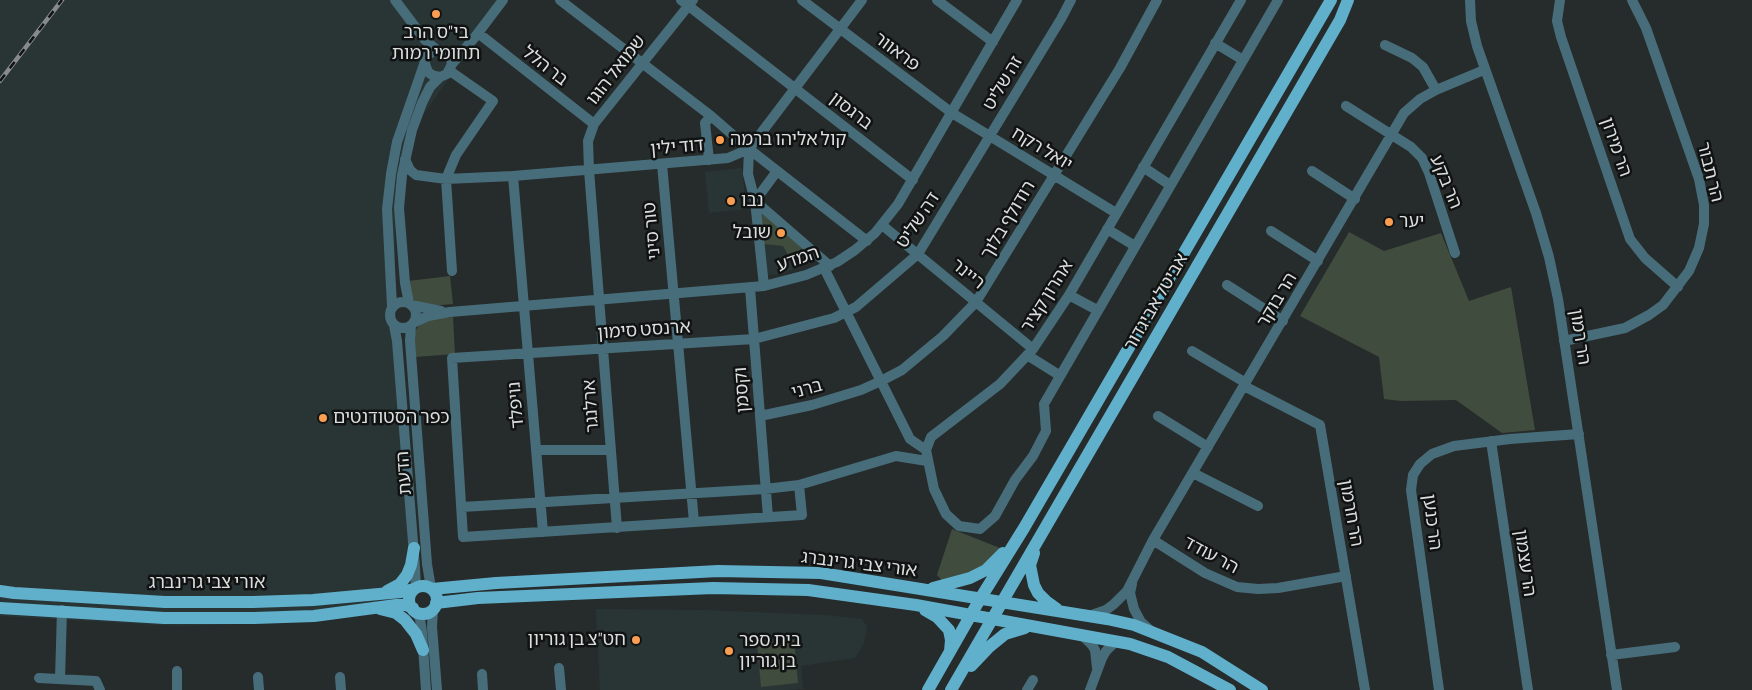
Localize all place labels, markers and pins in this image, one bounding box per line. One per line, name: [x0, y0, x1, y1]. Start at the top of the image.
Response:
marker: בי"ס הרב תחומי רמות: [430, 8, 442, 20]
place label: בי"ס הרב תחומי רמות: [392, 22, 480, 64]
place label: קול אליהו ברמה: [730, 129, 847, 151]
marker: קול אליהו ברמה: [714, 134, 726, 146]
place label: נבו: [741, 190, 764, 212]
marker: נבו: [725, 195, 737, 207]
place label: יער: [1399, 211, 1424, 233]
marker: יער: [1383, 216, 1395, 228]
place label: שובל: [733, 222, 771, 244]
marker: שובל: [775, 227, 787, 239]
place label: כפר הסטודנטים: [333, 407, 449, 429]
marker: כפר הסטודנטים: [317, 412, 329, 424]
place label: חט"צ בן גוריון: [527, 629, 626, 651]
place label: בית ספר בן גוריון: [739, 630, 801, 672]
marker: חט"צ בן גוריון: [630, 634, 642, 646]
marker: בית ספר בן גוריון: [723, 645, 735, 657]

